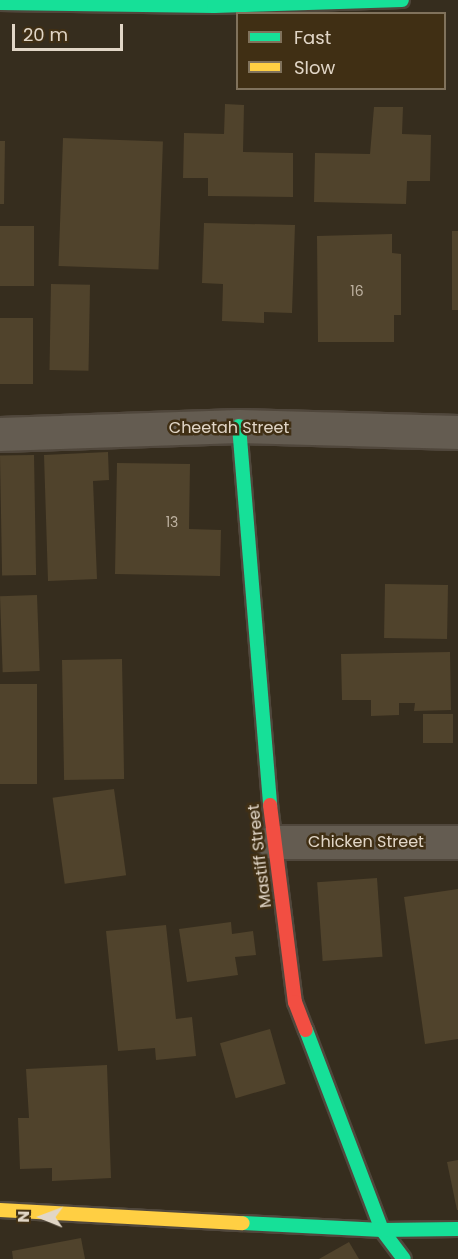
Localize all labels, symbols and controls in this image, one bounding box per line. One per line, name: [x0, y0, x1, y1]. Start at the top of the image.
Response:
scale bar: [15, 12, 126, 50]
legend: [236, 12, 446, 90]
text: 20 m: [23, 22, 68, 47]
text: Fast: [294, 25, 331, 50]
text: Slow: [294, 55, 335, 80]
house number: 16: [350, 283, 364, 299]
street label: Cheetah Street: [169, 418, 289, 438]
house number: 13: [166, 514, 178, 530]
street label: Mastiff Street: [244, 803, 276, 909]
street label: Chicken Street: [308, 832, 424, 852]
north arrow: [12, 1187, 72, 1247]
text: N: [12, 1210, 35, 1223]

